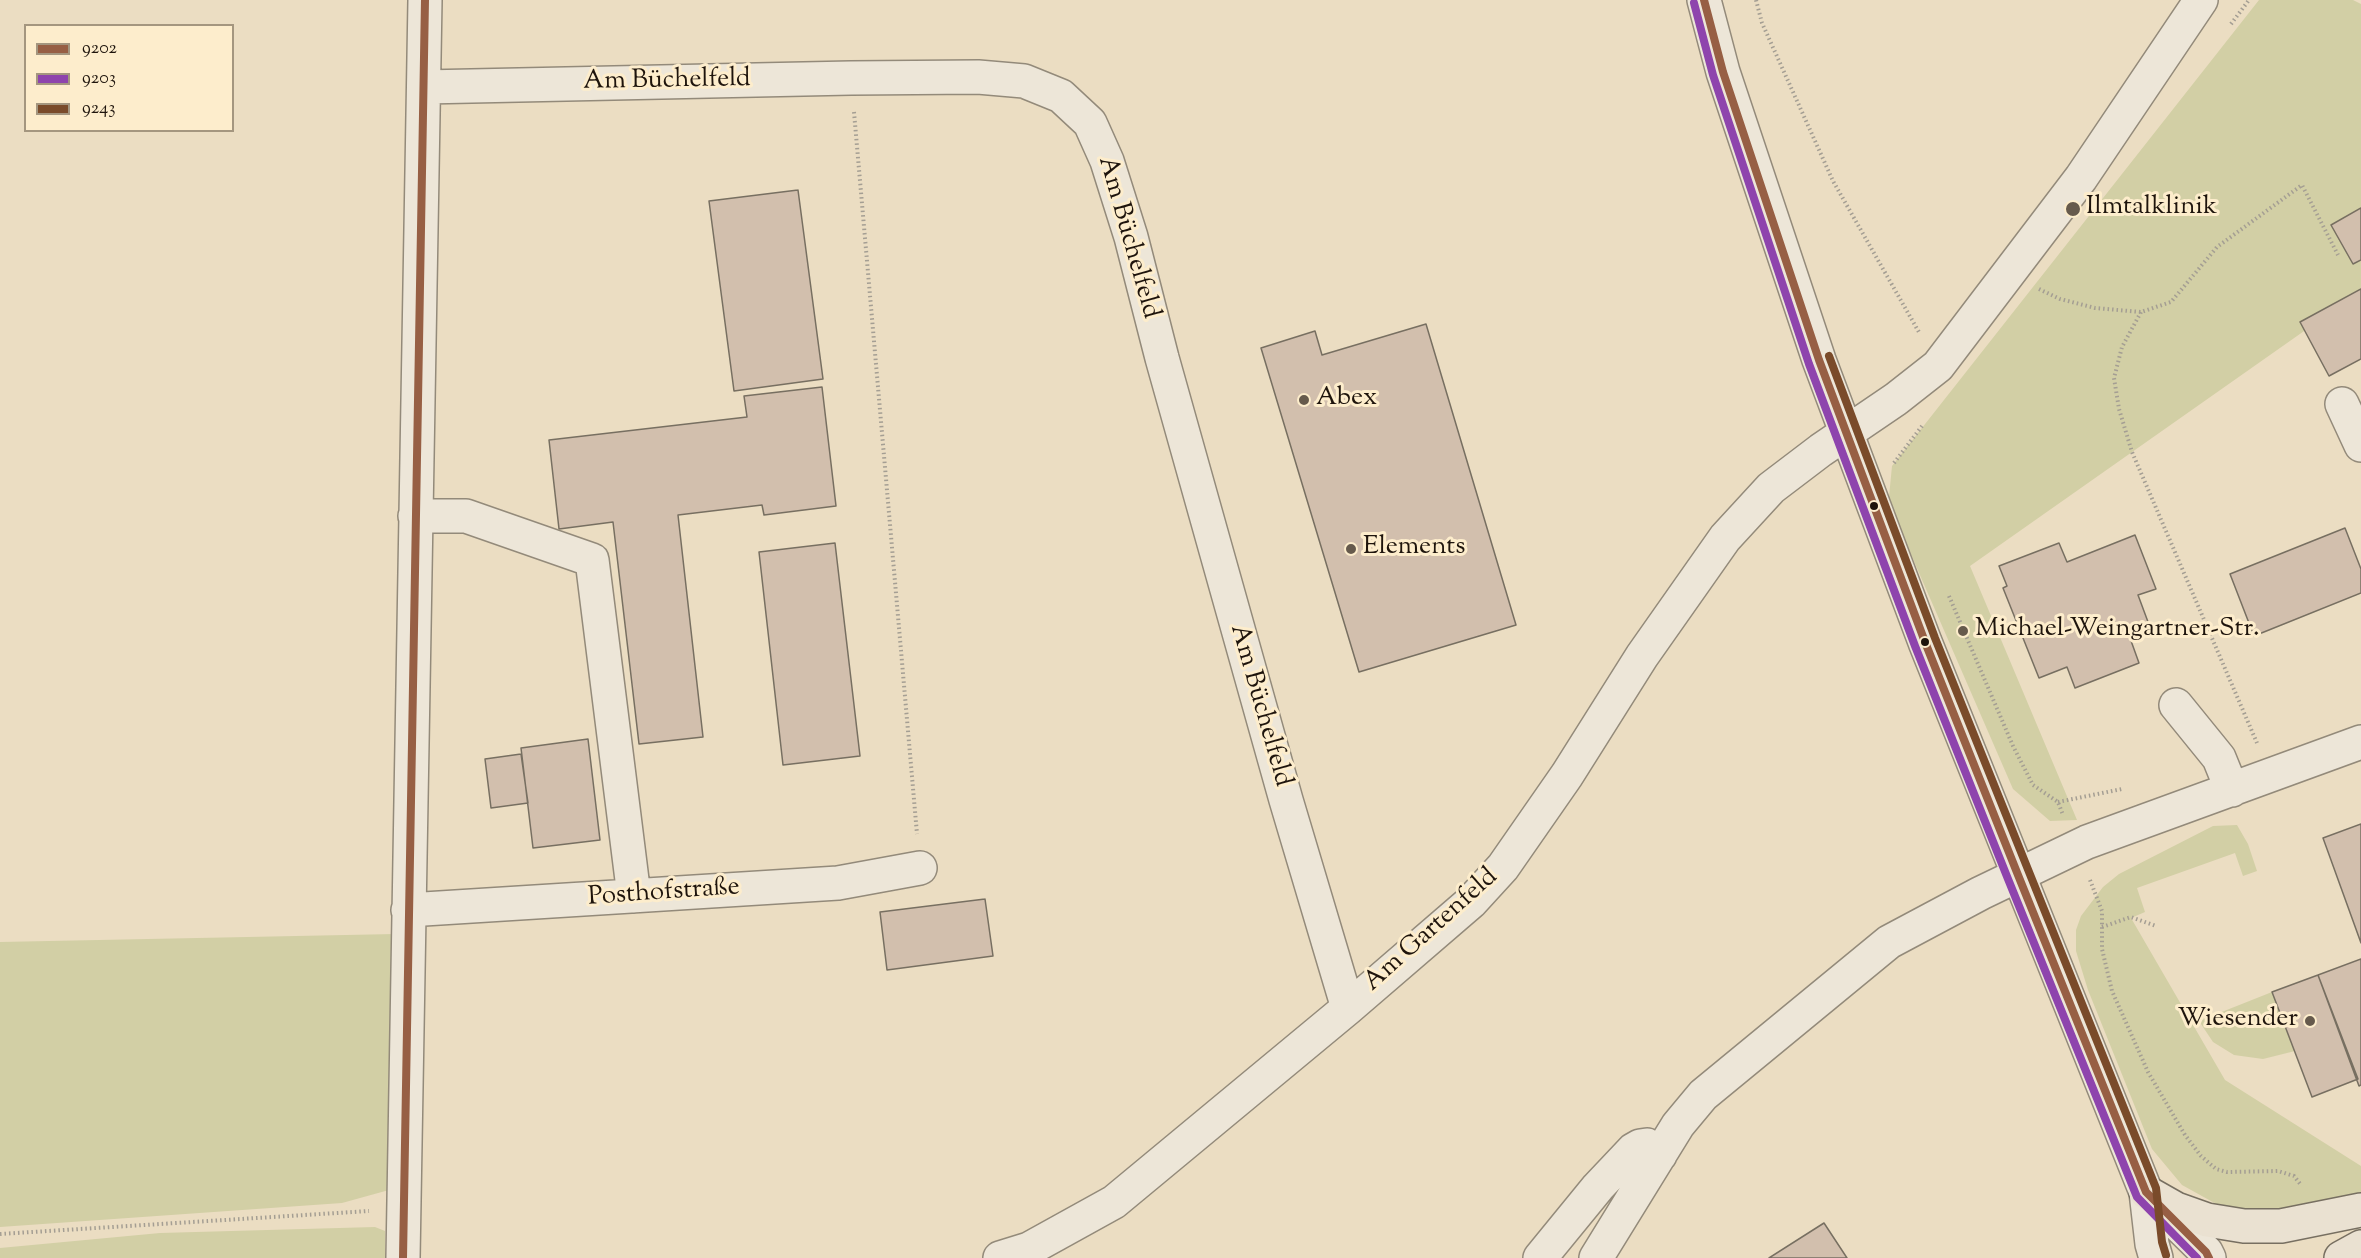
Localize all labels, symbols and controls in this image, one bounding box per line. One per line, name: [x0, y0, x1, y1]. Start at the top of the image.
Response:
legend: [24, 24, 234, 132]
text: 9202: [82, 36, 117, 62]
street label: Am Büchelfeld: [583, 65, 751, 99]
text: 9203: [82, 66, 116, 92]
text: 9243: [82, 96, 116, 122]
street label: Am Büchelfeld: [1089, 153, 1165, 323]
place label: Ilmtalklinik: [2086, 193, 2217, 225]
marker: Ilmtalklinik: [2064, 200, 2082, 218]
place label: Abex: [1316, 384, 1377, 416]
marker: Abex: [1297, 393, 1311, 407]
unlabelled marker: [1868, 500, 1880, 512]
place label: Elements: [1363, 533, 1465, 565]
marker: Elements: [1344, 542, 1358, 556]
place label: Michael-Weingartner-Str.: [1975, 615, 2260, 647]
street label: Am Büchelfeld: [1221, 621, 1297, 791]
marker: Michael-Weingartner-Str.: [1956, 624, 1970, 638]
unlabelled marker: [1919, 636, 1931, 648]
street label: Am Gartenfeld: [1359, 863, 1505, 999]
street label: Posthofstraße: [587, 873, 741, 915]
place label: Wiesender: [2178, 1005, 2298, 1037]
marker: Wiesender: [2303, 1014, 2317, 1028]

